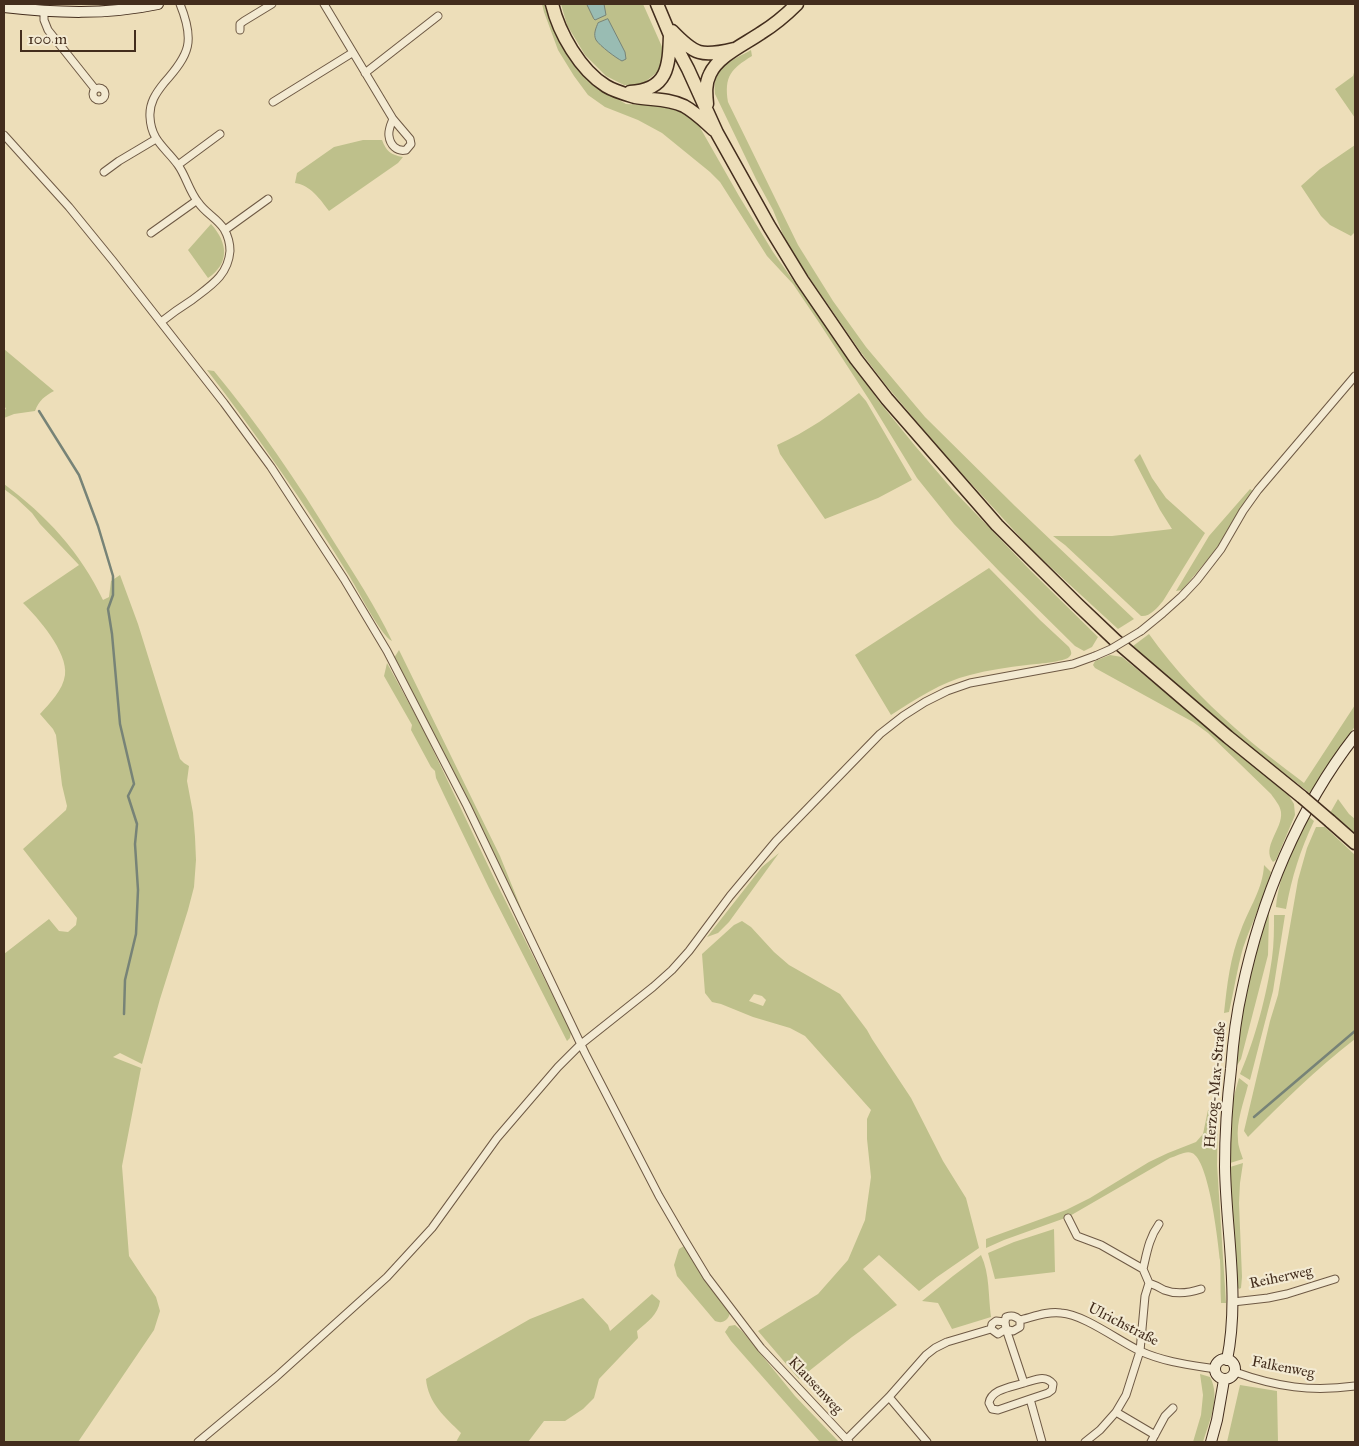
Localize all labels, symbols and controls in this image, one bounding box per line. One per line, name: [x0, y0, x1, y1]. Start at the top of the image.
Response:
scale bar: [22, 20, 139, 52]
text: 100 m: [28, 30, 67, 48]
street label: Herzog-Max-Straße: [1201, 1021, 1231, 1149]
street label: Reiherweg: [1248, 1263, 1314, 1293]
street label: Ulrichstraße: [1085, 1299, 1161, 1351]
street label: Falkenweg: [1250, 1353, 1316, 1383]
street label: Klausenweg: [784, 1354, 846, 1418]

